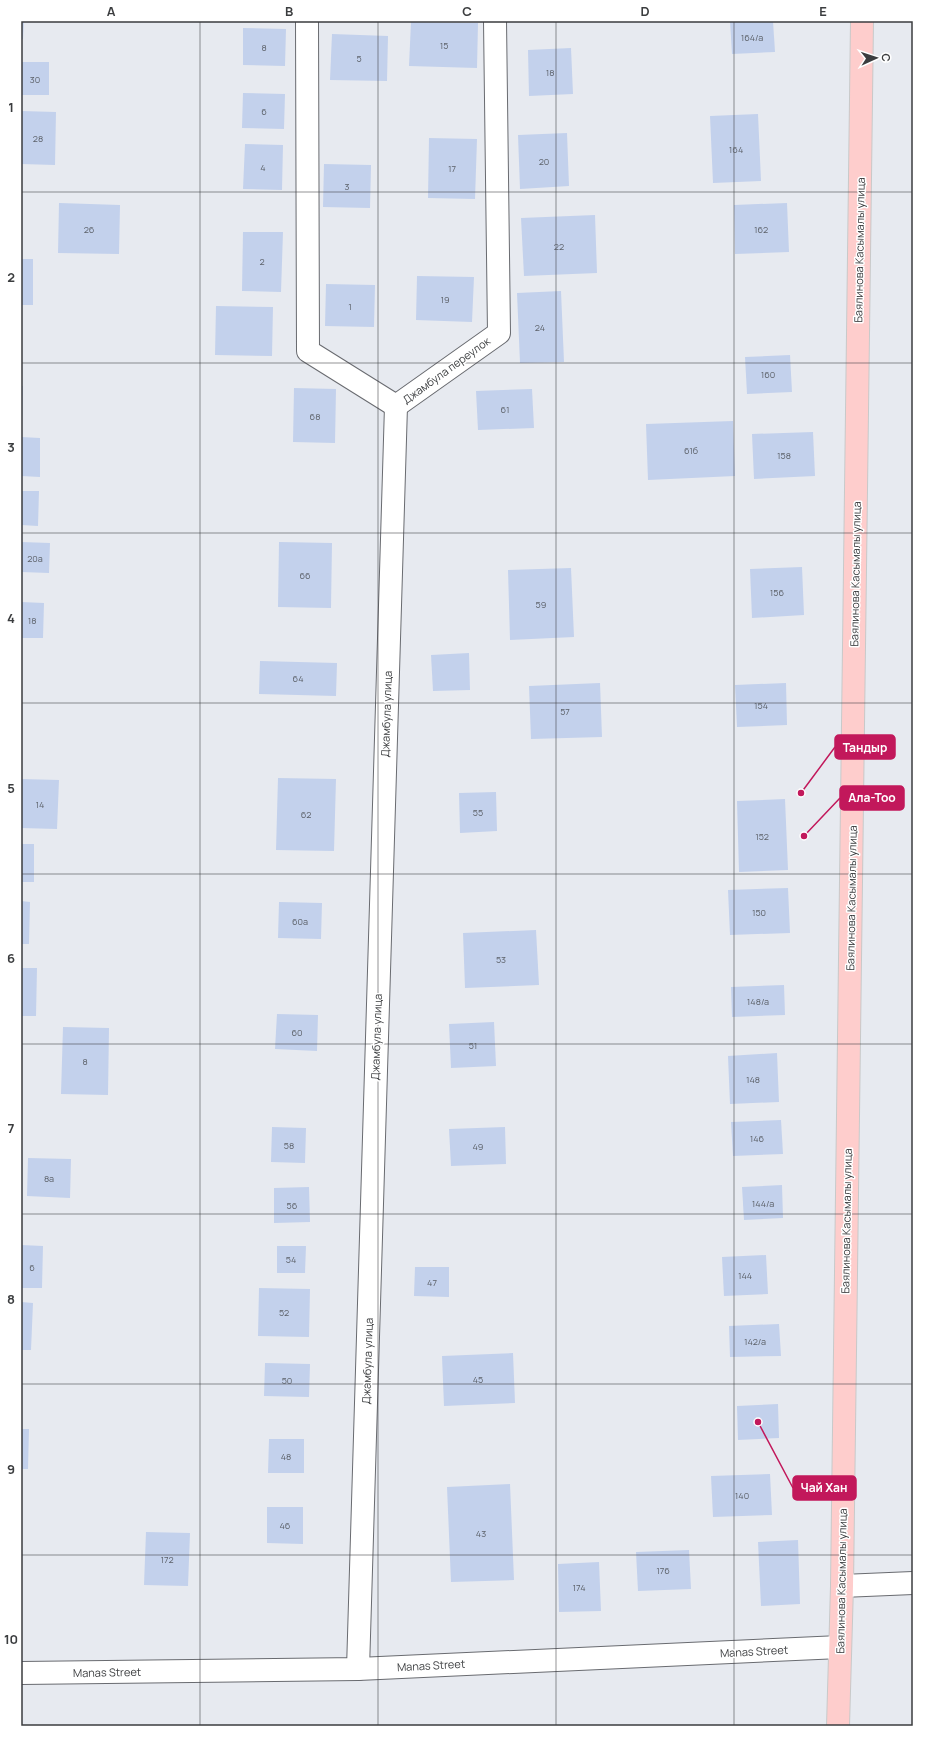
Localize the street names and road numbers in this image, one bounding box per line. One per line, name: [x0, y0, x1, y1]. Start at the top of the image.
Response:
street label: Баялинова Касымалы улица: [850, 177, 868, 323]
street label: Джамбула переулок: [399, 333, 493, 407]
street label: Баялинова Касымалы улица: [846, 501, 864, 647]
street label: Джамбула улица: [377, 670, 395, 758]
street label: Баялинова Касымалы улица: [842, 825, 860, 971]
street label: Джамбула улица: [367, 993, 385, 1081]
street label: Баялинова Касымалы улица: [837, 1148, 855, 1294]
street label: Джамбула улица: [358, 1317, 376, 1405]
street label: Баялинова Касымалы улица: [832, 1508, 850, 1654]
street label: Manas Street: [720, 1642, 788, 1660]
street label: Manas Street: [397, 1656, 465, 1674]
street label: Manas Street: [73, 1664, 141, 1680]

